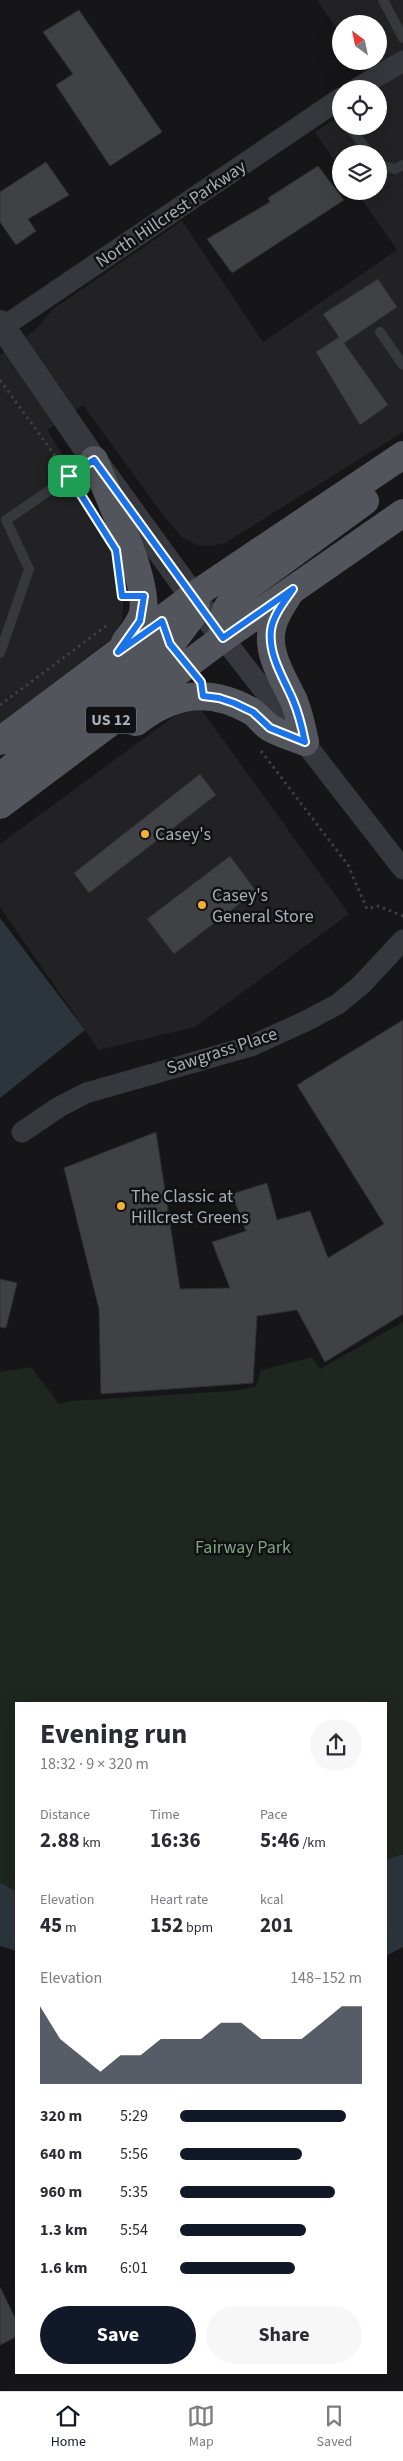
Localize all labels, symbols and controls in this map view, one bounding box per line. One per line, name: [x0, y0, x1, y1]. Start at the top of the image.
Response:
north arrow: [332, 15, 388, 70]
map controls: [332, 15, 387, 200]
button: locate: [332, 80, 387, 135]
button: layers: [332, 145, 387, 200]
street label: North Hillcrest Parkway: [91, 154, 252, 274]
pin: [48, 455, 90, 497]
icon: arrive: [55, 462, 83, 490]
road number: US 12: [86, 706, 136, 734]
place label: Casey's: [155, 822, 211, 847]
marker: Casey's: [139, 828, 151, 840]
place label: Casey's General Store: [212, 883, 314, 929]
marker: Casey's General Store: [196, 899, 208, 911]
street label: Sawgrass Place: [164, 1021, 281, 1081]
place label: The Classic at Hillcrest Greens: [131, 1184, 249, 1230]
marker: The Classic at Hillcrest Greens: [115, 1200, 127, 1212]
park label: Fairway Park: [195, 1535, 291, 1560]
text: Evening run: [40, 1714, 187, 1754]
button: share: [310, 1719, 362, 1771]
text: 18:32 · 9 × 320 m: [40, 1753, 149, 1775]
text: Distance: [40, 1805, 90, 1825]
text: Time: [150, 1805, 180, 1825]
text: Pace: [260, 1805, 287, 1825]
text: 2.88: [40, 1825, 80, 1855]
text: 16:36: [150, 1825, 201, 1855]
text: 5:46: [260, 1825, 300, 1855]
text: km: [80, 1833, 101, 1853]
text: /km: [300, 1833, 326, 1853]
text: Elevation: [40, 1890, 95, 1910]
text: Heart rate: [150, 1890, 208, 1910]
text: kcal: [260, 1890, 284, 1910]
text: 45: [40, 1910, 62, 1940]
text: 152: [150, 1910, 183, 1940]
text: 201: [260, 1910, 293, 1940]
text: m: [62, 1918, 77, 1938]
text: bpm: [183, 1918, 213, 1938]
text: Elevation: [40, 1967, 102, 1989]
text: 148–152 m: [290, 1967, 362, 1989]
text: 320 m: [40, 2105, 82, 2127]
text: 5:29: [120, 2105, 148, 2127]
text: 640 m: [40, 2143, 82, 2165]
text: 5:56: [120, 2143, 148, 2165]
text: 960 m: [40, 2181, 82, 2203]
text: 5:35: [120, 2181, 148, 2203]
text: 1.3 km: [40, 2219, 87, 2241]
text: 5:54: [120, 2219, 148, 2241]
text: 1.6 km: [40, 2257, 87, 2279]
text: 6:01: [120, 2257, 148, 2279]
button: Save: [40, 2306, 196, 2364]
button: Share: [206, 2306, 362, 2364]
tab: Home: [51, 2402, 86, 2452]
tab: Map: [187, 2402, 215, 2452]
tab: Saved: [317, 2402, 352, 2452]

